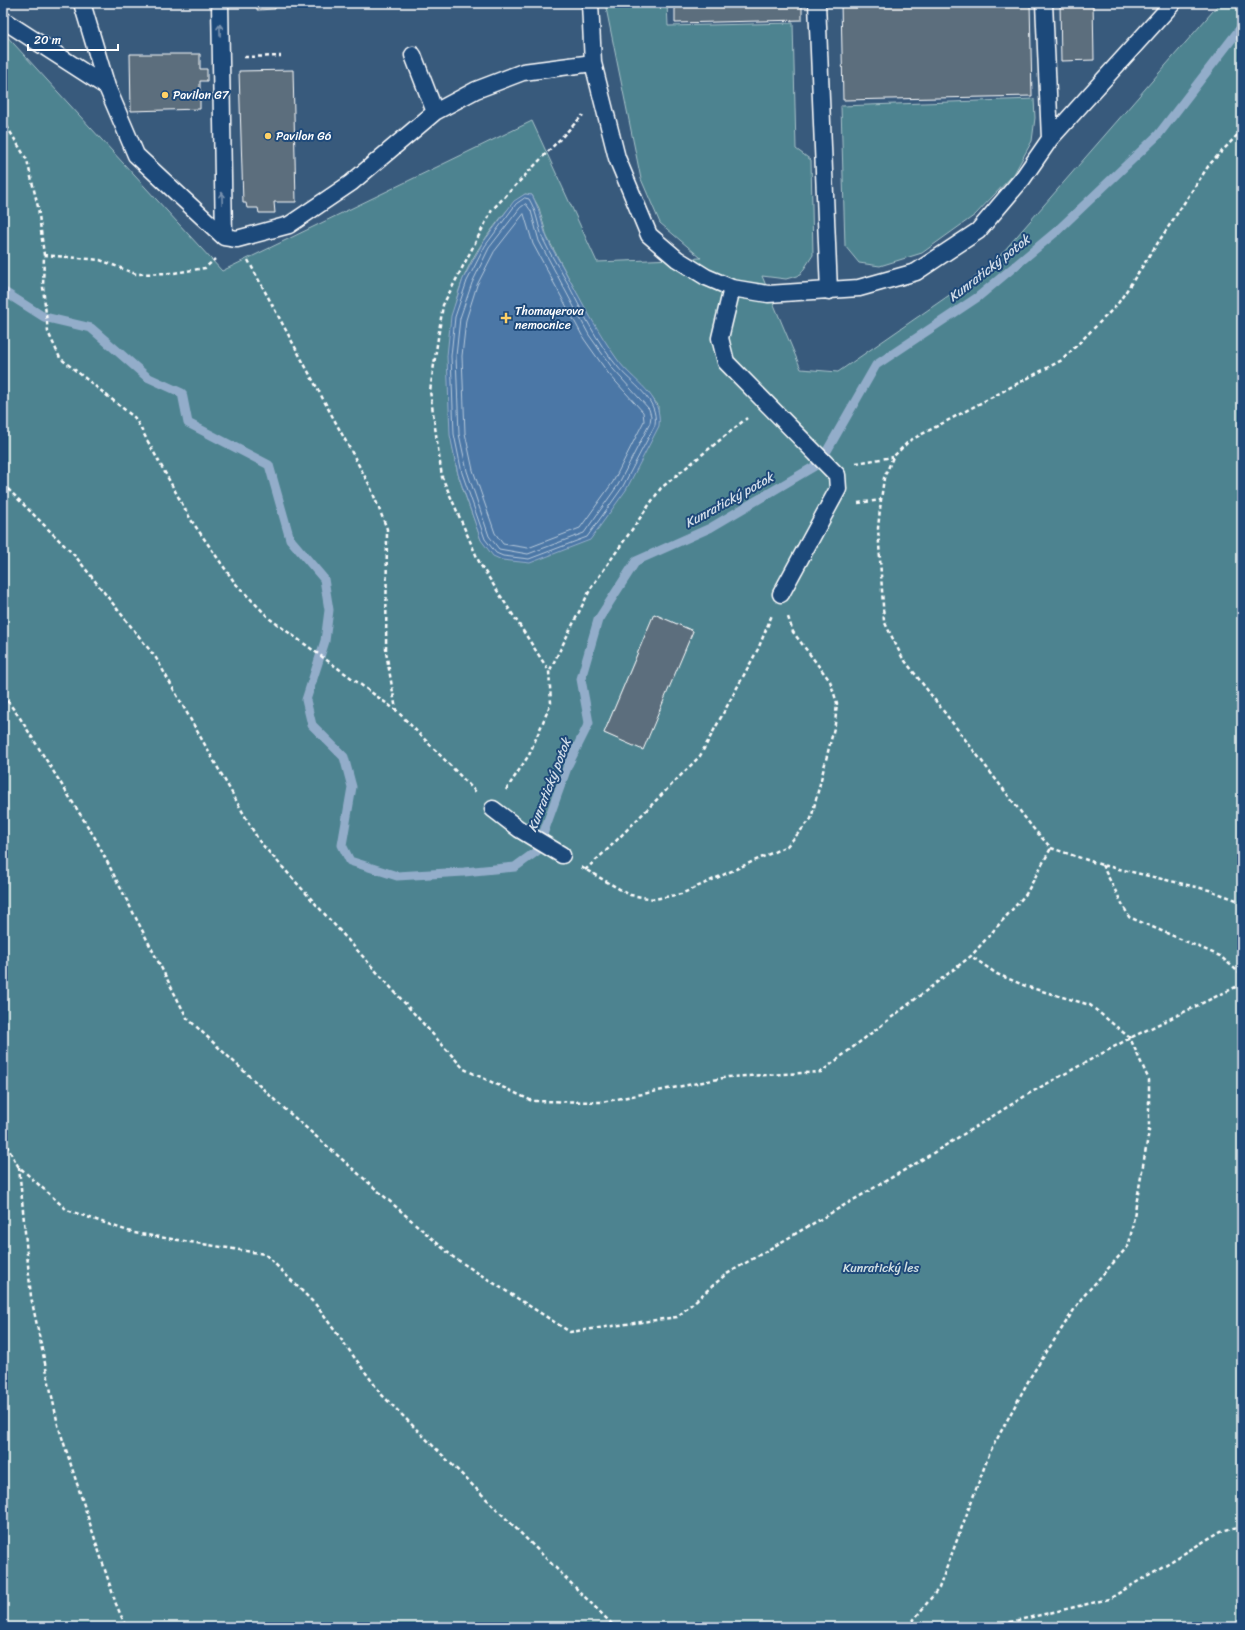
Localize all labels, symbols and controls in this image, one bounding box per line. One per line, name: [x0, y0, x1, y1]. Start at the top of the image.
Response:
one-way arrow: [216, 24, 224, 37]
scale bar: [28, 26, 118, 52]
text: 20 m: [34, 29, 61, 51]
place label: Pavilon G7: [173, 84, 230, 106]
marker: Pavilon G7: [160, 90, 170, 100]
place label: Pavilon G6: [276, 125, 332, 147]
marker: Pavilon G6: [263, 131, 273, 141]
one-way arrow: [219, 192, 226, 205]
water label: Kunratický potok: [943, 227, 1037, 307]
place label: Thomayerova nemocnice: [515, 300, 585, 336]
marker: Thomayerova nemocnice: [500, 312, 512, 324]
water label: Kunratický potok: [680, 465, 780, 534]
water label: Kunratický potok: [521, 733, 578, 835]
park label: Kunratický les: [843, 1257, 920, 1279]

